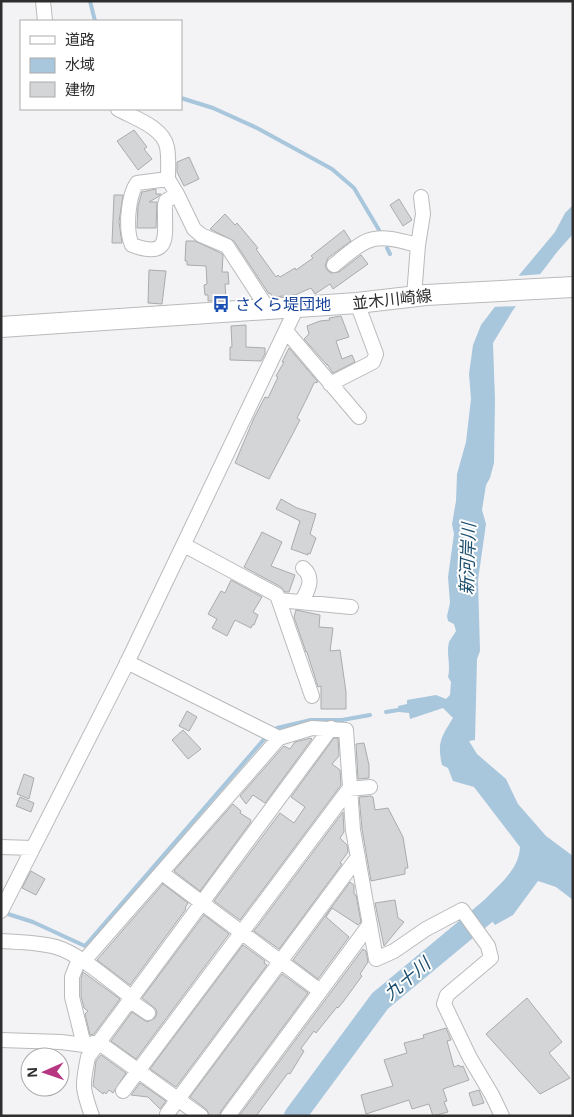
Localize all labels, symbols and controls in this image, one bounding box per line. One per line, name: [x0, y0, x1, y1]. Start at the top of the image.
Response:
legend: [20, 20, 182, 110]
text: 道路: [65, 31, 95, 48]
text: 水域: [65, 56, 95, 73]
text: 建物: [65, 81, 95, 98]
street label: 並木川崎線: [351, 287, 433, 312]
bus stop icon: さくら堤団地: [211, 294, 231, 314]
place label: さくら堤団地: [235, 296, 331, 313]
water label: 新河岸川: [457, 521, 479, 595]
water label: 九十川: [380, 953, 436, 1004]
north arrow: [20, 1047, 70, 1097]
text: N: [24, 1067, 40, 1078]

